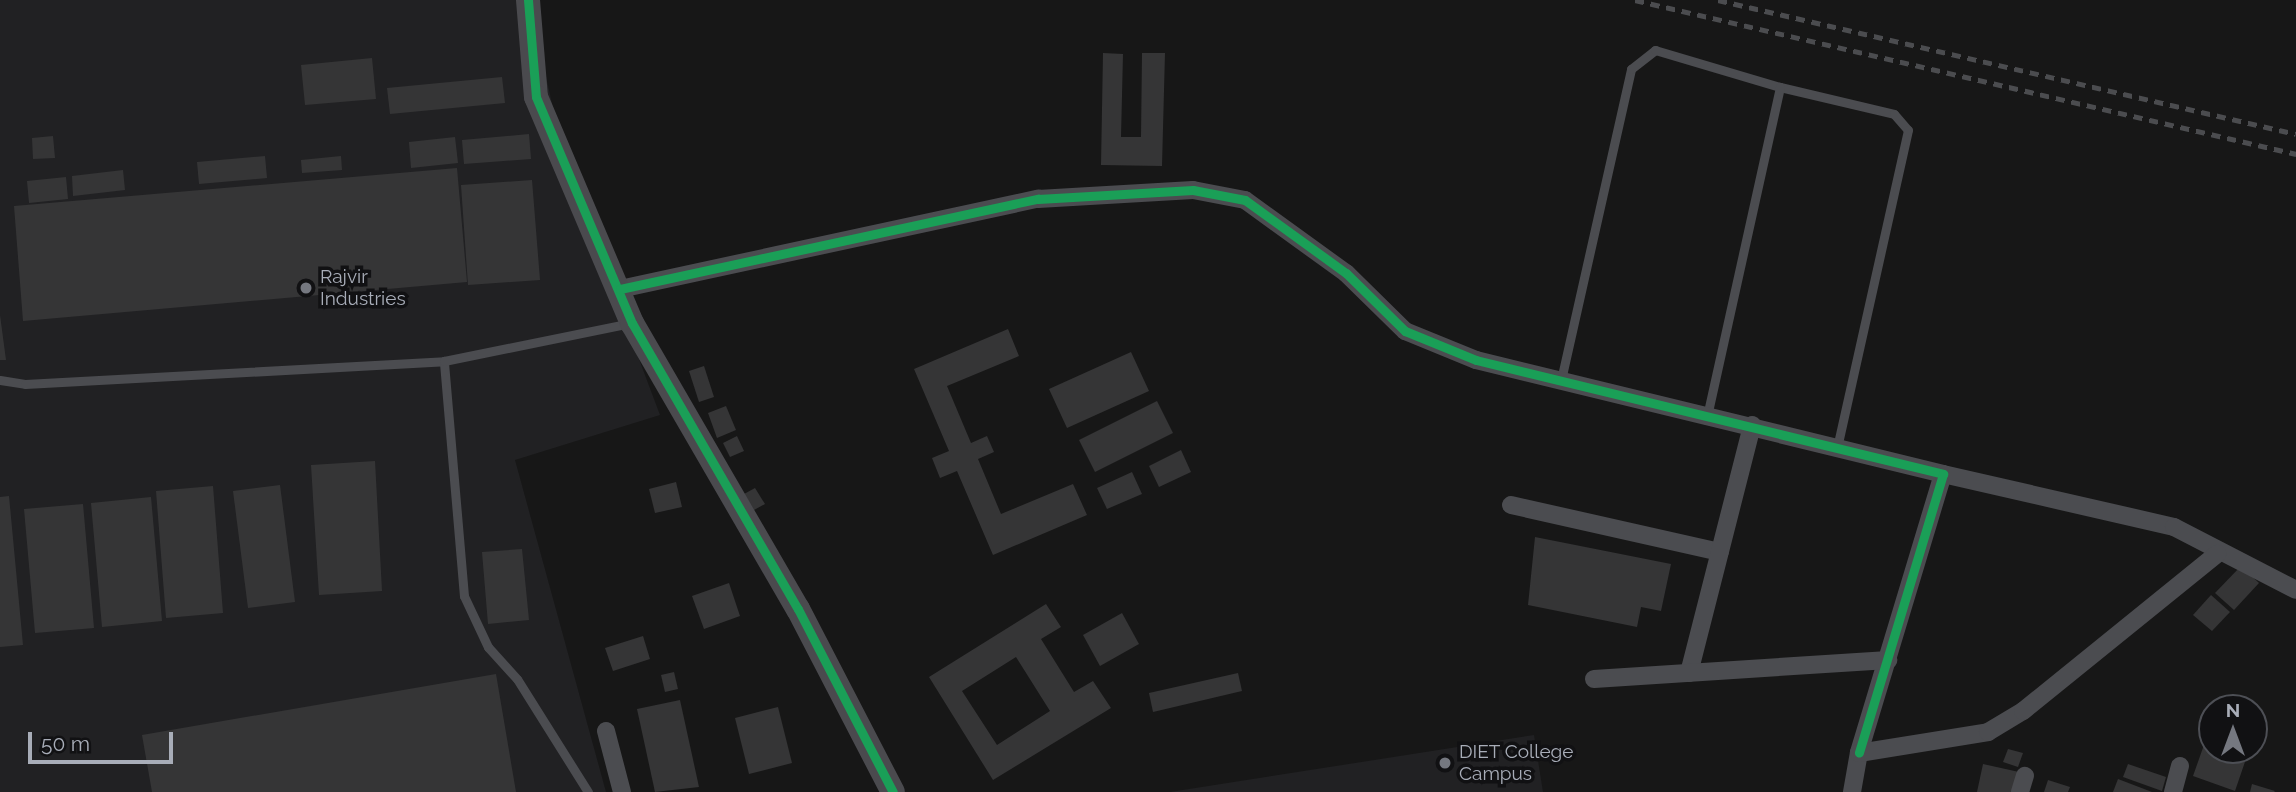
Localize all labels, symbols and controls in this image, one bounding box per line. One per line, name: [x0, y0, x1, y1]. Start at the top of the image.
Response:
place label: Rajvir Industries: [320, 266, 406, 310]
marker: Rajvir Industries: [298, 280, 314, 296]
north arrow: [2198, 694, 2268, 764]
text: N: [2226, 699, 2240, 721]
scale bar: [32, 718, 177, 762]
text: 50 m: [41, 731, 90, 756]
place label: DIET College Campus: [1459, 741, 1574, 785]
marker: DIET College Campus: [1437, 755, 1453, 771]

